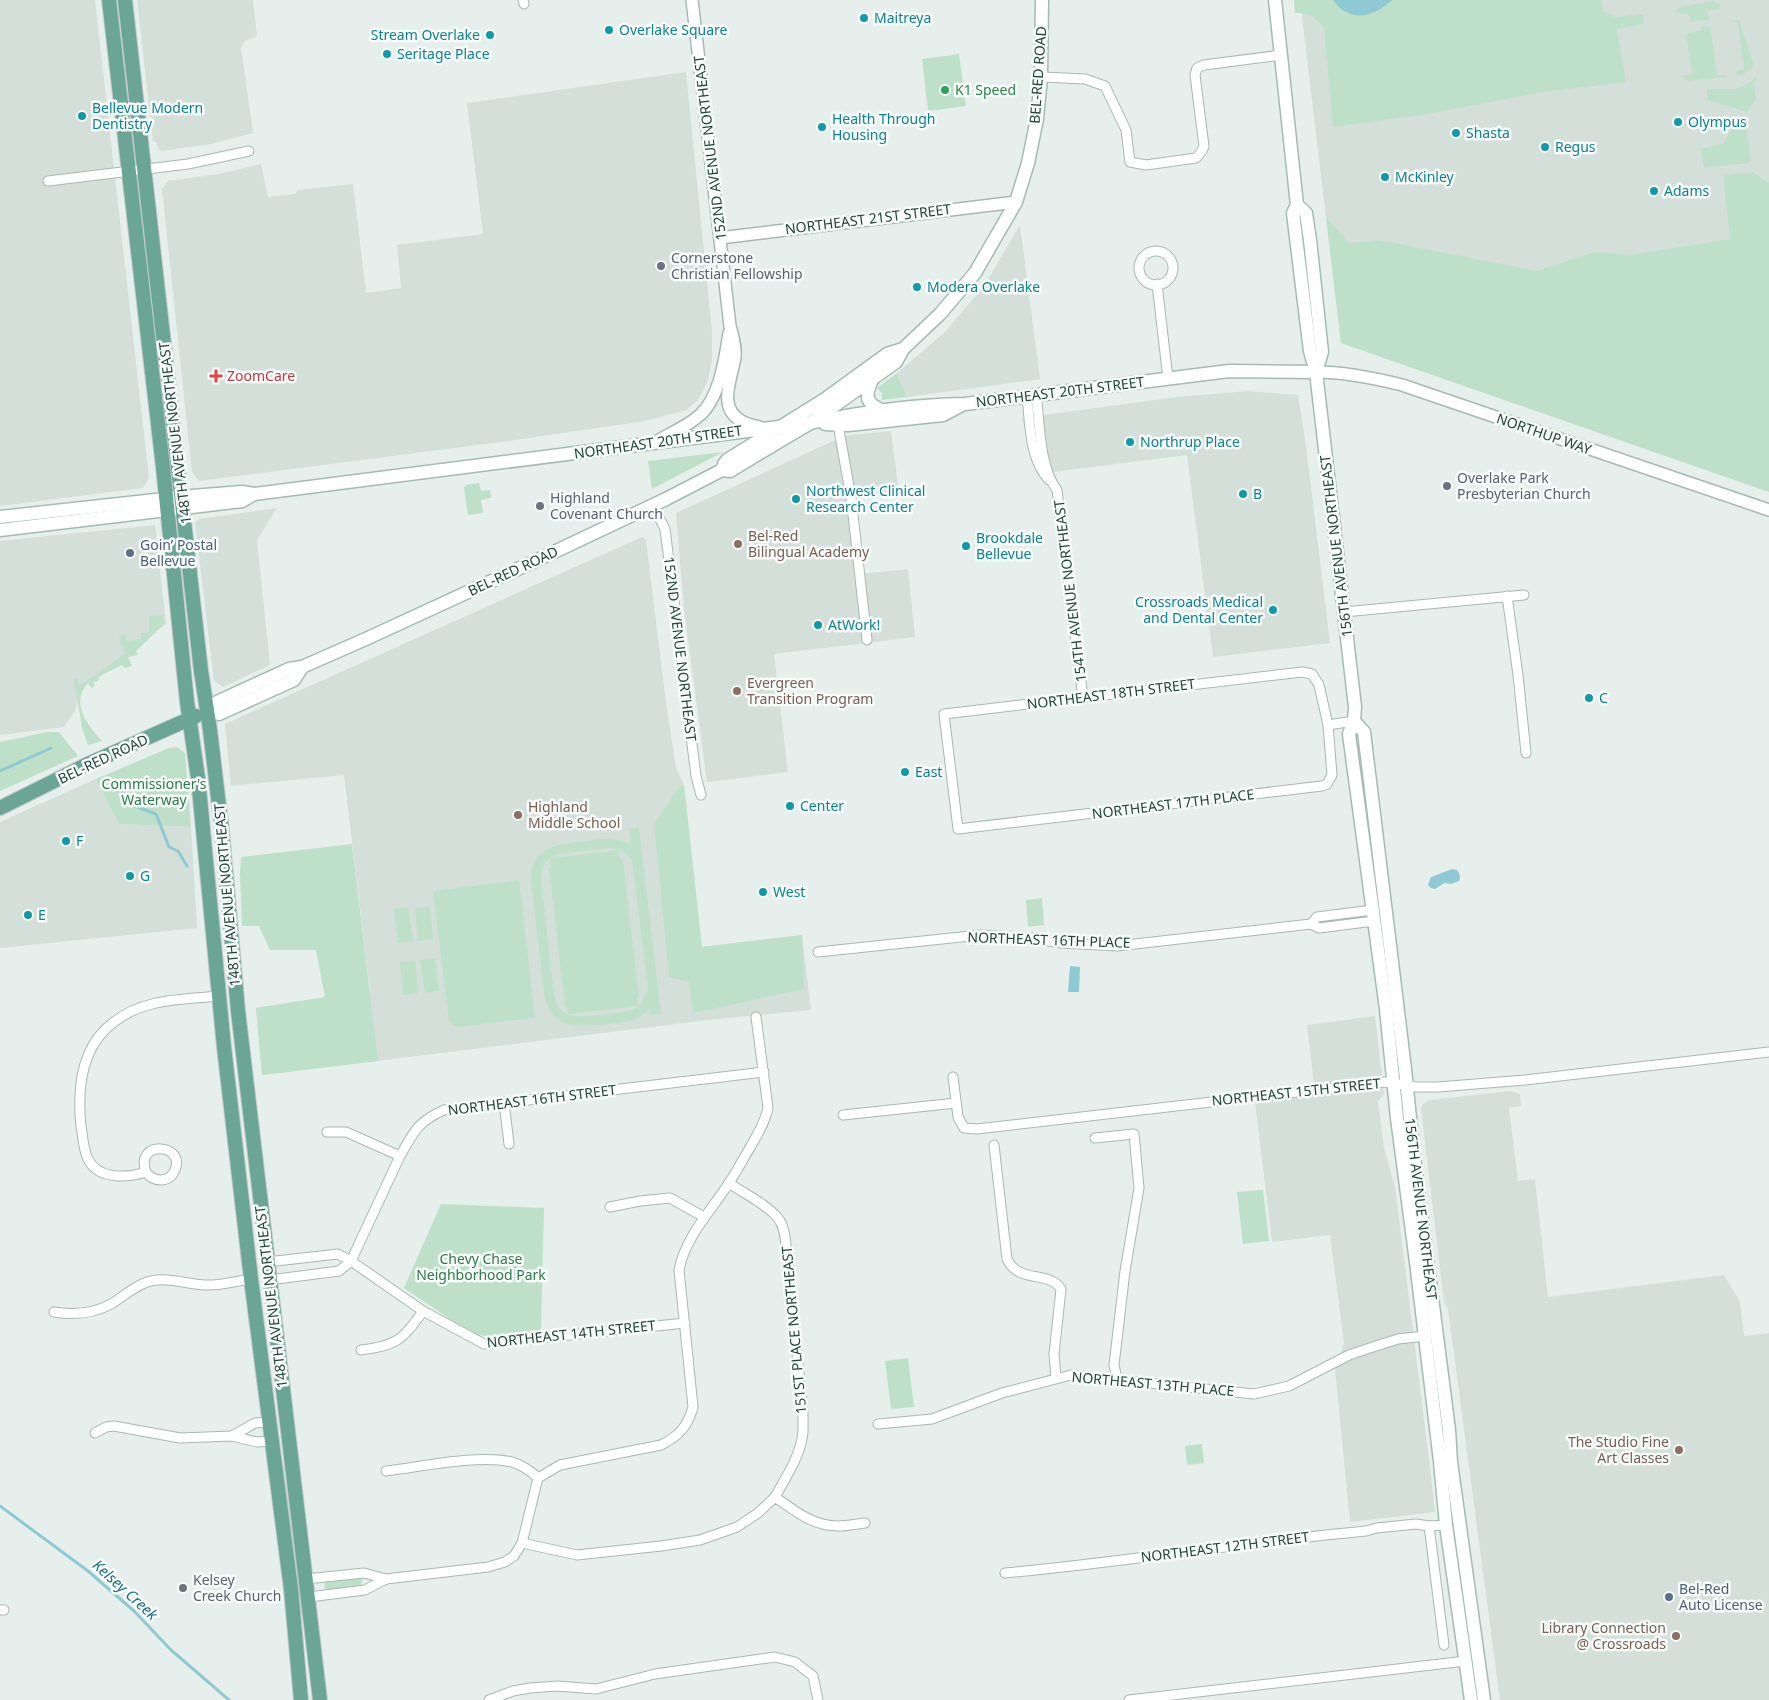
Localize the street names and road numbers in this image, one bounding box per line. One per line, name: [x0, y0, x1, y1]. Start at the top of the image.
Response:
street label: BEL-RED ROAD: [1025, 26, 1050, 124]
street label: 152ND AVENUE NORTHEAST: [689, 54, 730, 242]
street label: NORTHEAST 21ST STREET: [784, 199, 952, 238]
street label: 148TH AVENUE NORTHEAST: [154, 341, 195, 525]
street label: NORTHEAST 20TH STREET: [975, 372, 1145, 411]
street label: NORTHUP WAY: [1494, 408, 1594, 459]
street label: NORTHEAST 20TH STREET: [573, 420, 743, 463]
street label: 156TH AVENUE NORTHEAST: [1315, 454, 1356, 638]
street label: 154TH AVENUE NORTHEAST: [1049, 499, 1090, 683]
street label: BEL-RED ROAD: [465, 541, 561, 600]
street label: 152ND AVENUE NORTHEAST: [660, 555, 701, 743]
street label: NORTHEAST 18TH STREET: [1026, 674, 1196, 713]
street label: BEL-RED ROAD: [55, 729, 151, 788]
street label: NORTHEAST 17TH PLACE: [1091, 784, 1255, 823]
street label: 148TH AVENUE NORTHEAST: [209, 803, 244, 987]
street label: NORTHEAST 16TH PLACE: [967, 927, 1131, 952]
street label: NORTHEAST 15TH STREET: [1211, 1073, 1382, 1110]
street label: NORTHEAST 16TH STREET: [447, 1080, 617, 1119]
street label: 156TH AVENUE NORTHEAST: [1401, 1117, 1442, 1301]
street label: 148TH AVENUE NORTHEAST: [250, 1205, 291, 1389]
street label: 151ST PLACE NORTHEAST: [777, 1245, 810, 1415]
street label: NORTHEAST 14TH STREET: [486, 1315, 657, 1352]
street label: NORTHEAST 13TH PLACE: [1071, 1367, 1235, 1400]
street label: NORTHEAST 12TH STREET: [1140, 1527, 1310, 1566]

